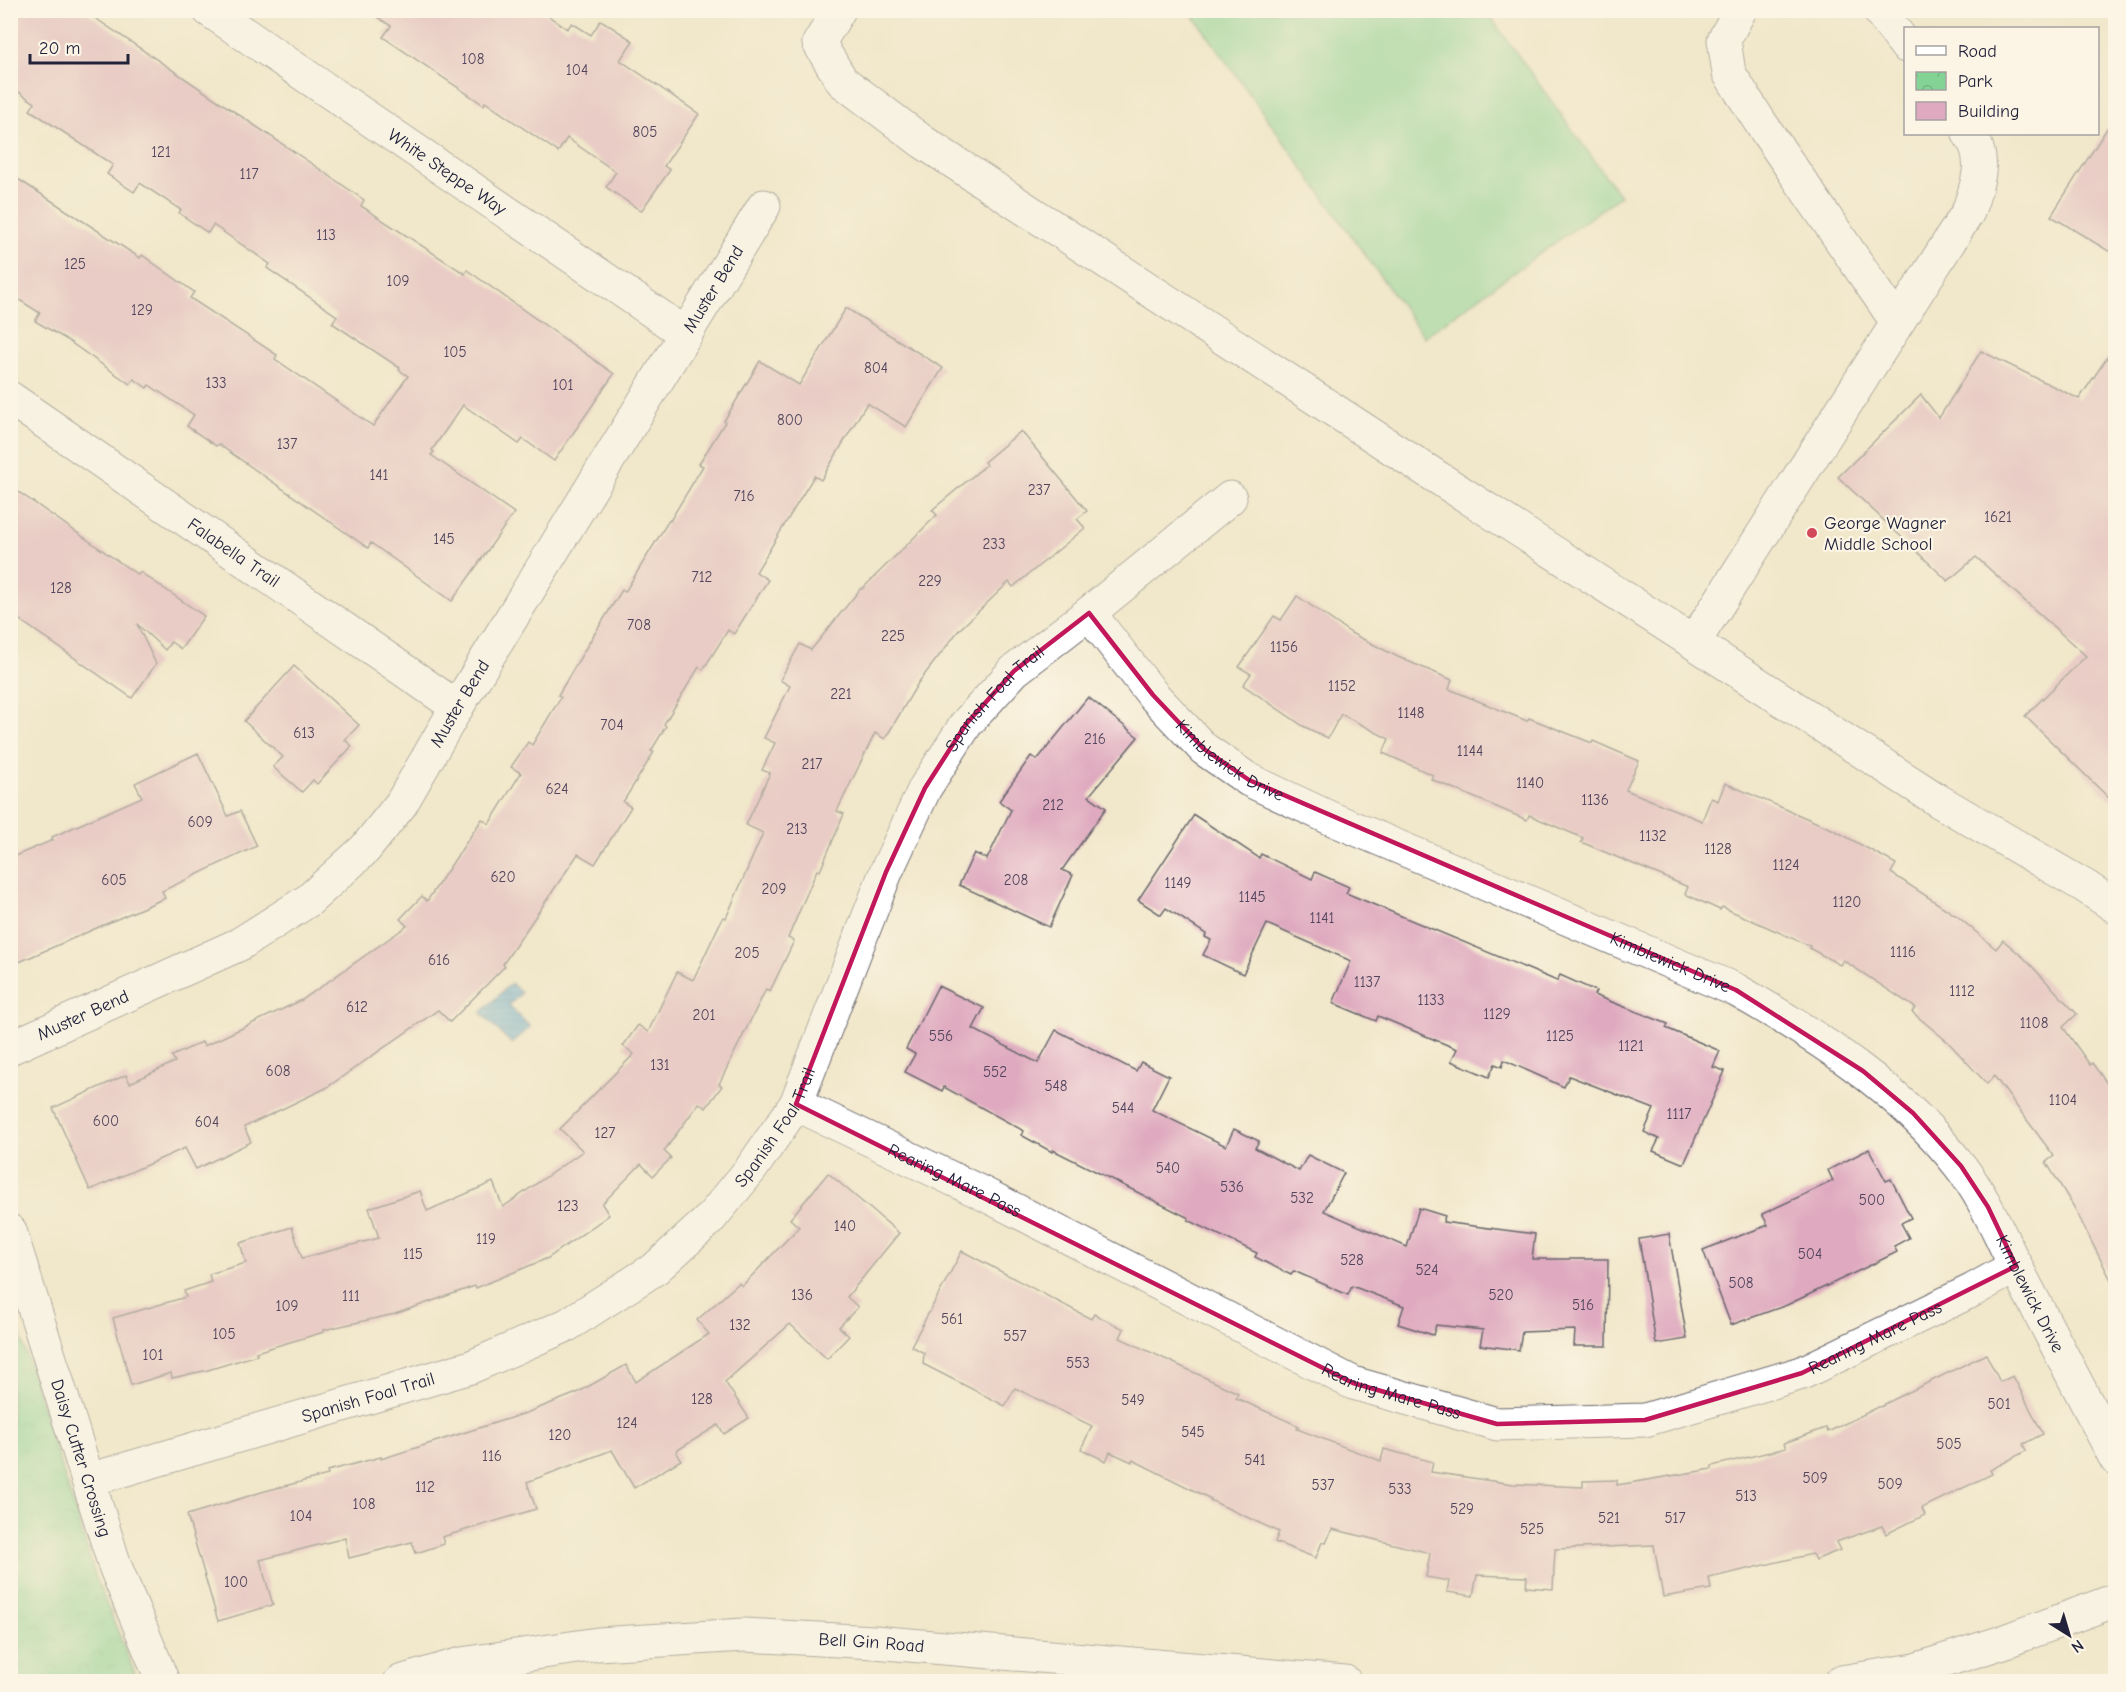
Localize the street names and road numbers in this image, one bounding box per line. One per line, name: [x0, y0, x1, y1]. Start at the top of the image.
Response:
street label: White Steppe Way: [384, 124, 511, 220]
street label: Muster Bend: [679, 241, 748, 336]
street label: Falabella Trail: [184, 514, 284, 592]
street label: Spanish Foal Trail: [941, 641, 1048, 756]
street label: Muster Bend: [426, 656, 494, 751]
street label: Kimblewick Drive: [1171, 715, 1287, 805]
street label: Kimblewick Drive: [1607, 927, 1734, 997]
street label: Muster Bend: [34, 985, 132, 1045]
street label: Spanish Foal Trail: [730, 1064, 820, 1191]
street label: Rearing Mare Pass: [885, 1139, 1025, 1222]
street label: Kimblewick Drive: [1991, 1232, 2069, 1356]
street label: Rearing Mare Pass: [1805, 1296, 1945, 1379]
street label: Rearing Mare Pass: [1318, 1358, 1463, 1424]
street label: Spanish Foal Trail: [299, 1368, 437, 1427]
street label: Daisy Cutter Crossing: [47, 1376, 116, 1540]
street label: Bell Gin Road: [818, 1629, 925, 1657]

